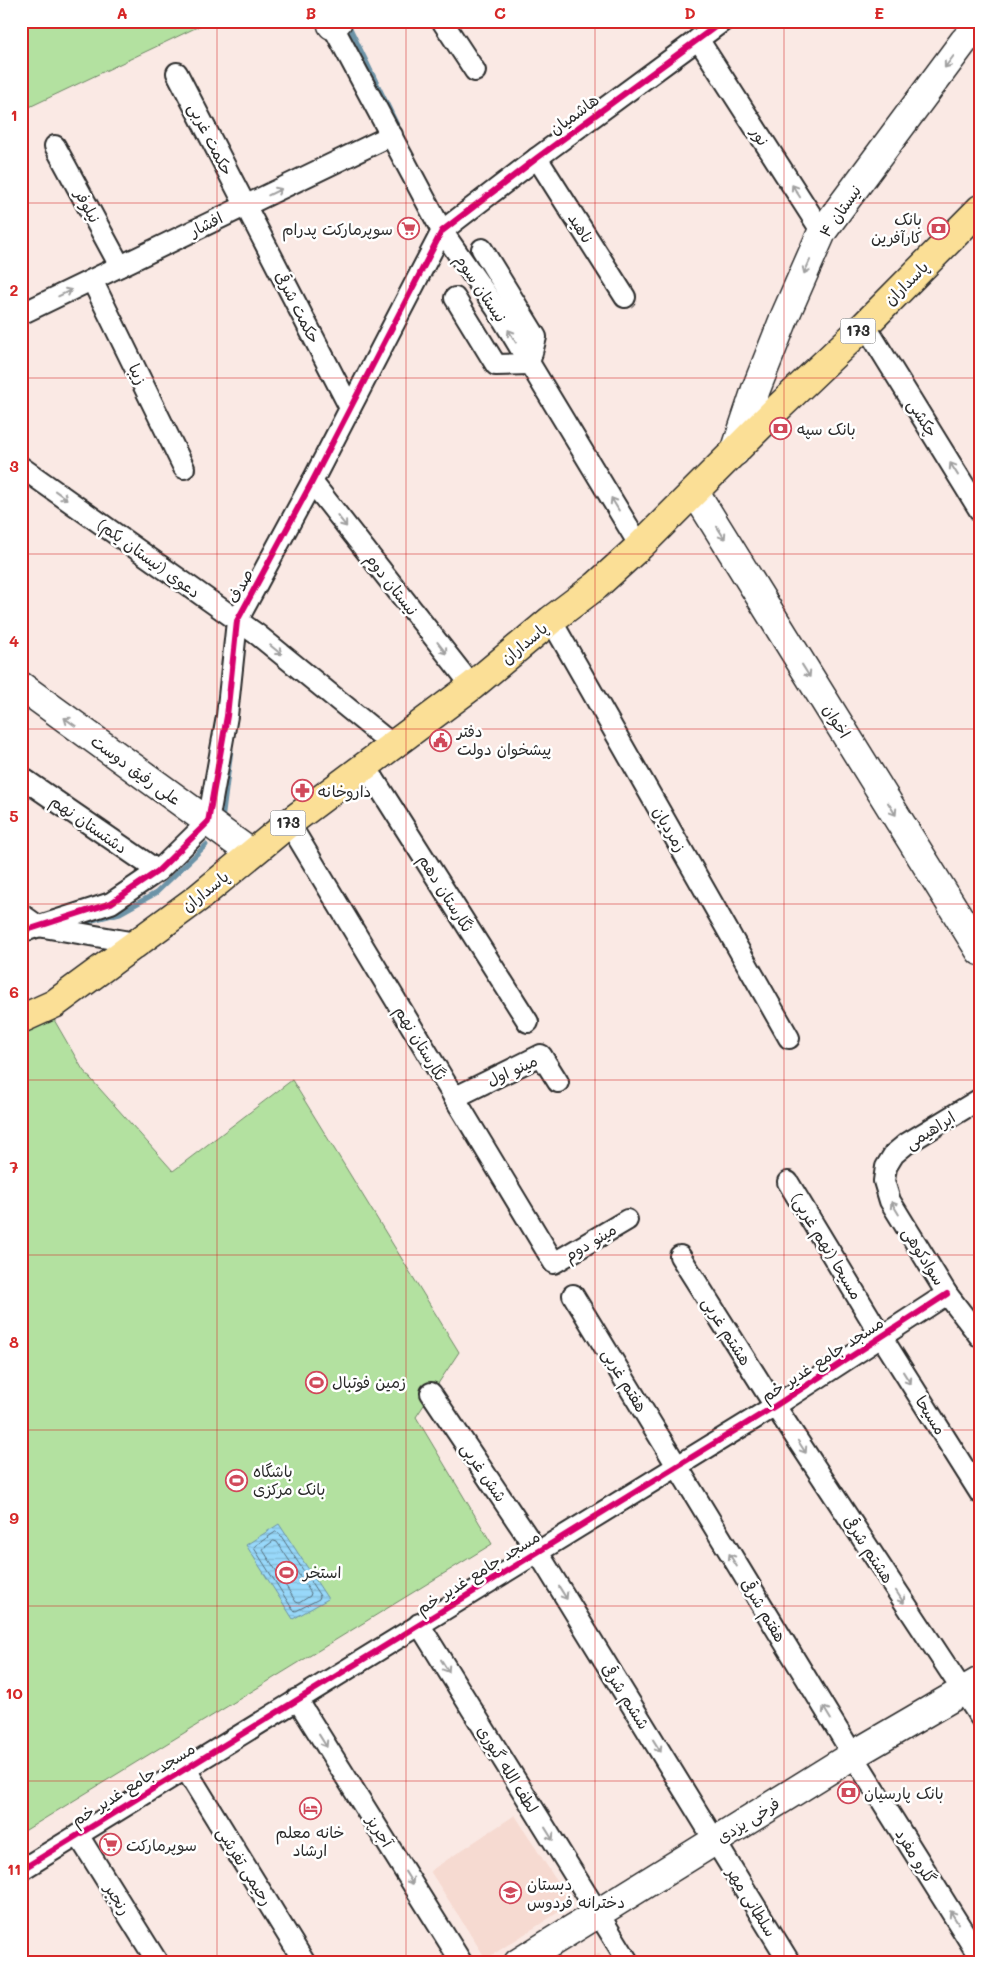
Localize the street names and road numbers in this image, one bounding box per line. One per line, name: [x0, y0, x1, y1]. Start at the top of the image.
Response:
street label: هاشمیان: [545, 89, 603, 139]
street label: حکمت غربی: [183, 99, 239, 179]
street label: نور: [745, 121, 774, 150]
street label: نیستان ۴: [814, 180, 865, 241]
street label: نیلوفر: [69, 184, 106, 226]
street label: افشار: [184, 207, 226, 241]
street label: ناهید: [564, 209, 599, 247]
street label: نیستان سوم: [448, 250, 512, 328]
street label: پاسداران: [879, 256, 933, 310]
street label: حکمت شرقی: [271, 267, 326, 346]
road number: 173: [840, 318, 876, 344]
street label: زیبا: [124, 360, 152, 388]
street label: چکشی: [903, 395, 943, 441]
street label: دعوی (نیستان یکم): [92, 513, 205, 604]
street label: نیستان دوم: [359, 548, 423, 621]
street label: صدف: [222, 565, 257, 607]
street label: پاسداران: [496, 617, 552, 669]
street label: اخوان: [818, 700, 856, 742]
street label: علی رفیق دوست: [87, 730, 185, 810]
street label: دشتستان نهم: [45, 789, 132, 860]
street label: زمردیان: [649, 802, 692, 855]
road number: 173: [270, 810, 306, 836]
street label: نگارستان دهم: [412, 850, 479, 937]
street label: پاسداران: [177, 865, 233, 917]
street label: نگارستان نهم: [388, 1001, 452, 1086]
street label: مینو اول: [483, 1049, 541, 1091]
street label: ابراهیمی: [901, 1106, 959, 1154]
street label: مسیحا (نهم غربی): [785, 1189, 868, 1305]
street label: مینو دوم: [560, 1218, 621, 1268]
street label: سوادکوهی: [897, 1223, 951, 1289]
street label: هشتم غربی: [696, 1293, 757, 1371]
street label: مسجد جامع غدیر خم: [757, 1311, 889, 1409]
street label: هفتم غربی: [596, 1344, 653, 1417]
street label: مسیحا: [911, 1391, 952, 1438]
street label: شش غربی: [456, 1438, 512, 1506]
street label: هشتم شرقی: [837, 1511, 899, 1588]
street label: مسجد جامع غدیر خم: [412, 1525, 545, 1621]
street label: هفتم شرقی: [735, 1574, 792, 1647]
street label: ششم شرقی: [595, 1659, 655, 1734]
street label: لطف الله گیوری: [472, 1721, 544, 1817]
street label: مسجد جامع غدیر خم: [67, 1737, 200, 1833]
street label: فرخی یزدی: [712, 1792, 784, 1848]
street label: آجرپز: [361, 1809, 399, 1852]
street label: رحیمی تفرشی: [212, 1822, 278, 1910]
street label: گلرو مفرد: [891, 1824, 942, 1887]
street label: سلطانی مهر: [721, 1862, 782, 1941]
street label: رنجبر: [100, 1877, 136, 1919]

